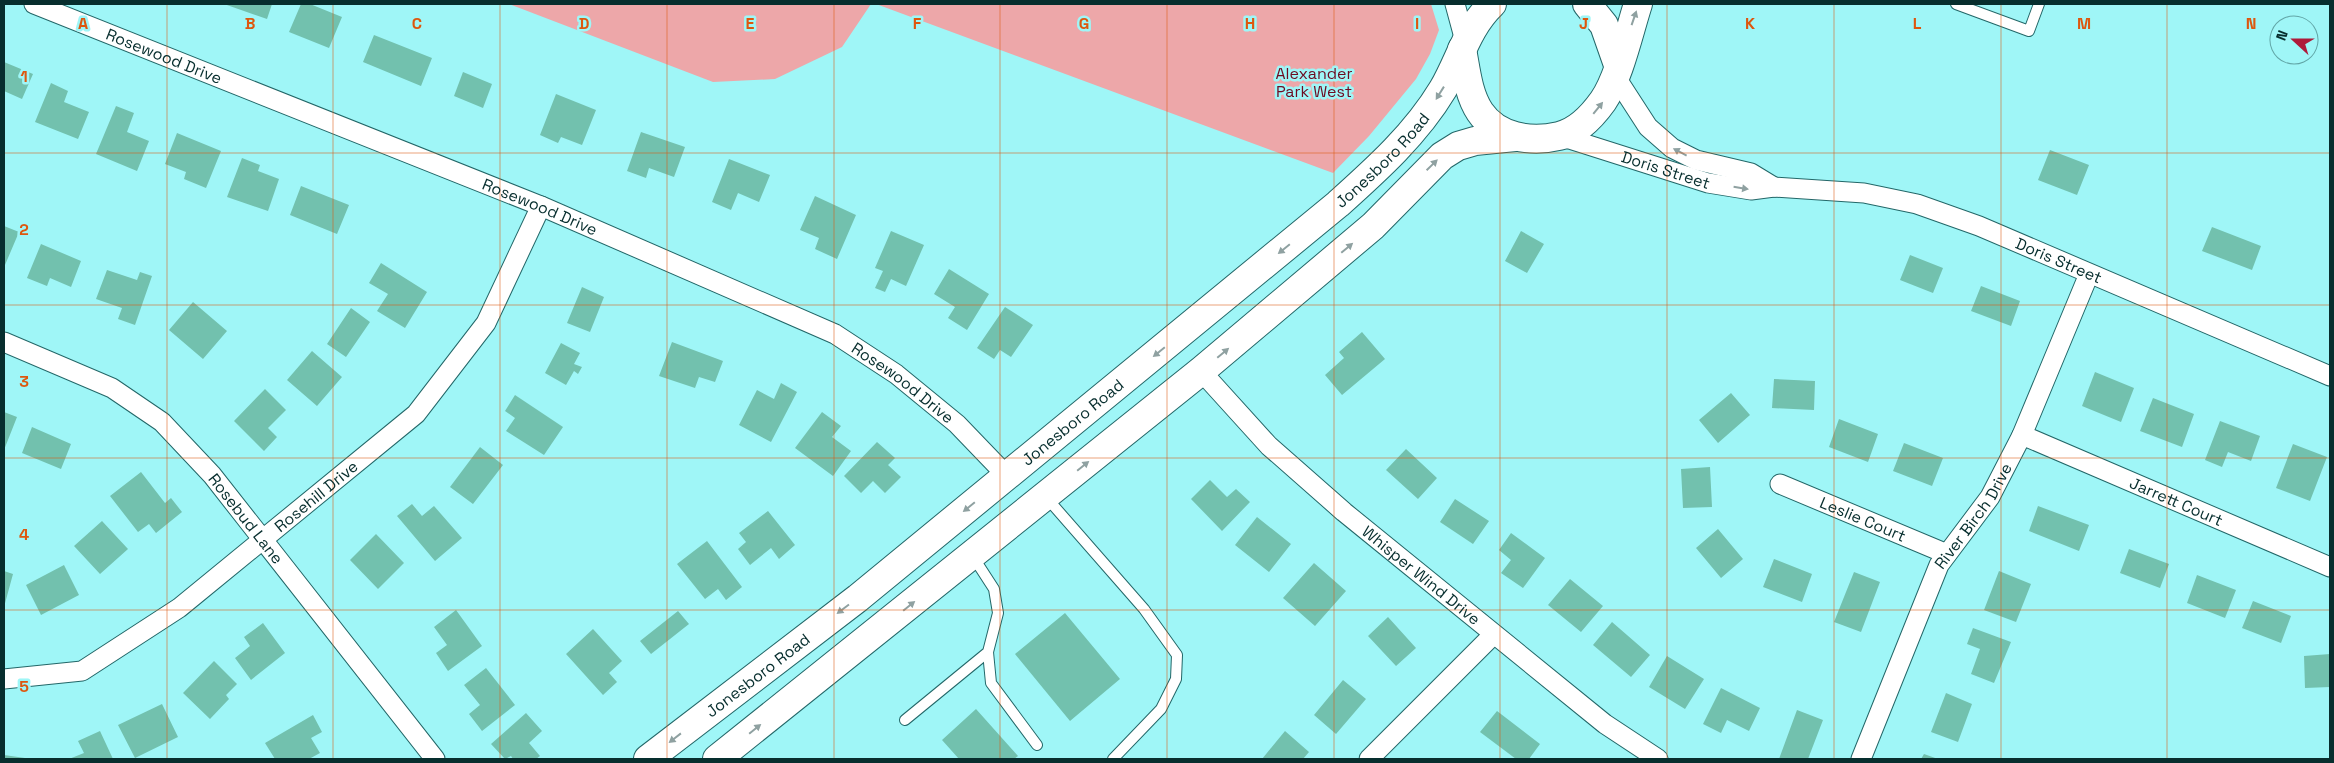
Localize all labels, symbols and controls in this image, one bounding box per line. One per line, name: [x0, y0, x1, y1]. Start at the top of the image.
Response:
one-way arrow: [1630, 10, 1638, 25]
text: A: [78, 13, 88, 34]
text: B: [245, 13, 255, 34]
text: C: [412, 13, 422, 34]
text: D: [579, 13, 589, 34]
text: E: [746, 13, 755, 34]
text: F: [913, 13, 922, 34]
text: G: [1079, 13, 1089, 34]
text: H: [1245, 13, 1255, 34]
text: I: [1415, 13, 1419, 34]
text: J: [1579, 13, 1589, 34]
text: K: [1745, 13, 1755, 34]
text: L: [1913, 13, 1922, 34]
text: M: [2077, 13, 2091, 34]
text: N: [2246, 13, 2256, 34]
north arrow: [2269, 15, 2319, 65]
street label: Rosewood Drive: [103, 23, 225, 88]
text: N: [2272, 28, 2292, 43]
park label: Alexander Park West: [1275, 63, 1353, 102]
text: 1: [20, 66, 28, 87]
one-way arrow: [1435, 86, 1445, 99]
one-way arrow: [1592, 101, 1603, 114]
street label: Jonesboro Road: [1331, 108, 1434, 212]
street label: Doris Street: [1619, 146, 1713, 194]
one-way arrow: [1673, 148, 1687, 157]
one-way arrow: [1426, 159, 1438, 171]
street label: Rosewood Drive: [479, 173, 601, 240]
one-way arrow: [1733, 185, 1749, 193]
text: 2: [19, 219, 29, 240]
street label: Doris Street: [2012, 232, 2105, 288]
one-way arrow: [1278, 243, 1291, 254]
one-way arrow: [1341, 243, 1353, 254]
street label: Rosewood Drive: [848, 337, 958, 428]
one-way arrow: [1152, 346, 1165, 357]
one-way arrow: [1216, 347, 1229, 358]
text: 3: [19, 371, 29, 392]
street label: Jonesboro Road: [1017, 374, 1128, 470]
street label: Rosehill Drive: [270, 456, 362, 536]
street label: River Birch Drive: [1929, 459, 2016, 573]
one-way arrow: [1076, 461, 1089, 472]
street label: Rosebud Lane: [204, 469, 288, 568]
street label: Jarrett Court: [2126, 472, 2226, 530]
street label: Leslie Court: [1817, 491, 1909, 546]
one-way arrow: [963, 502, 976, 513]
street label: Whisper Wind Drive: [1358, 521, 1485, 629]
text: 4: [19, 524, 29, 545]
one-way arrow: [902, 600, 915, 611]
one-way arrow: [837, 604, 850, 615]
street label: Jonesboro Road: [701, 628, 814, 722]
text: 5: [19, 676, 29, 697]
one-way arrow: [748, 723, 761, 734]
one-way arrow: [669, 733, 682, 744]

